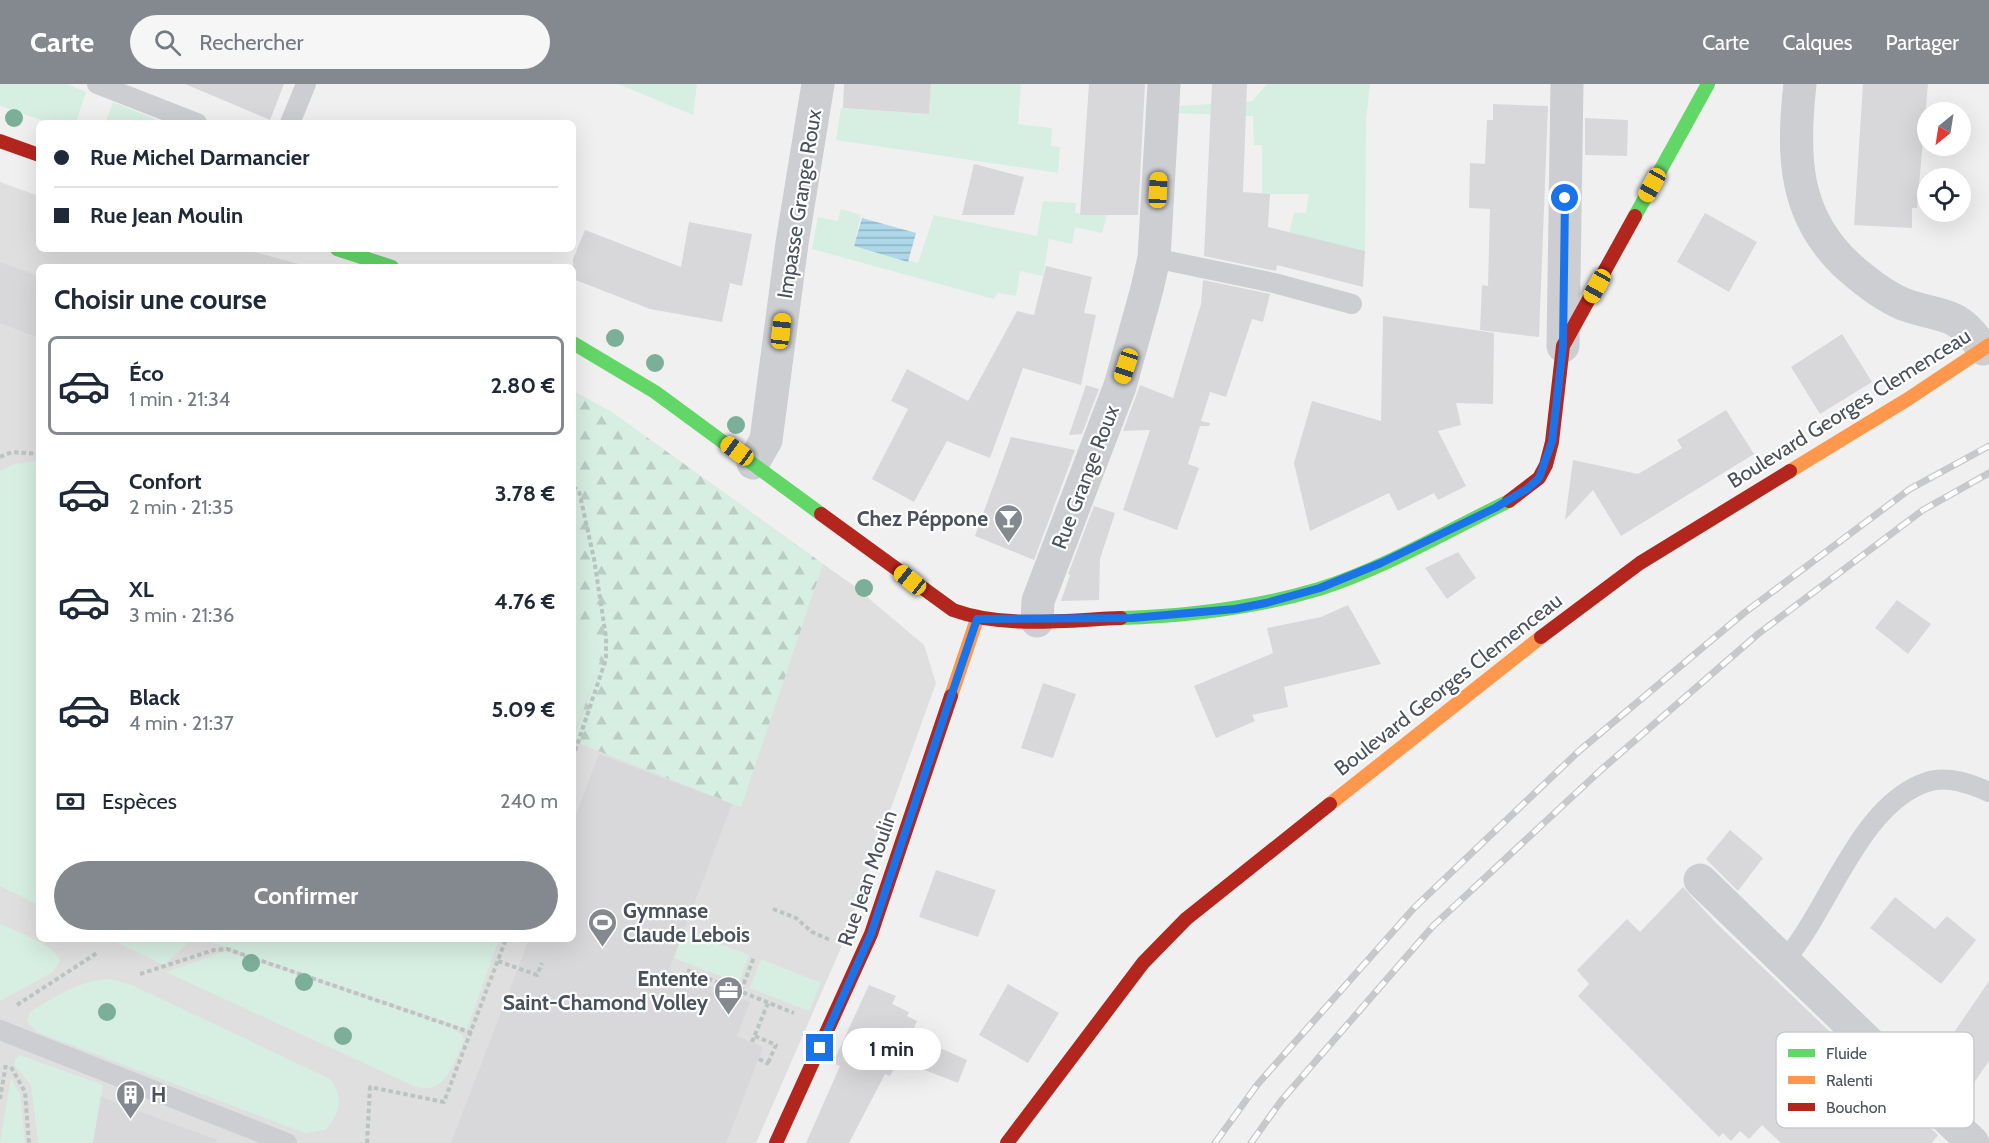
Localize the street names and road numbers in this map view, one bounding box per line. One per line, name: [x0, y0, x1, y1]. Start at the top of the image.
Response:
street label: Impasse Grange Roux: [772, 108, 826, 300]
street label: Boulevard Georges Clemenceau: [1723, 323, 1975, 493]
street label: Rue Grange Roux: [1046, 402, 1124, 552]
street label: Boulevard Georges Clemenceau: [1329, 587, 1567, 781]
street label: Rue Jean Moulin: [832, 807, 902, 949]

